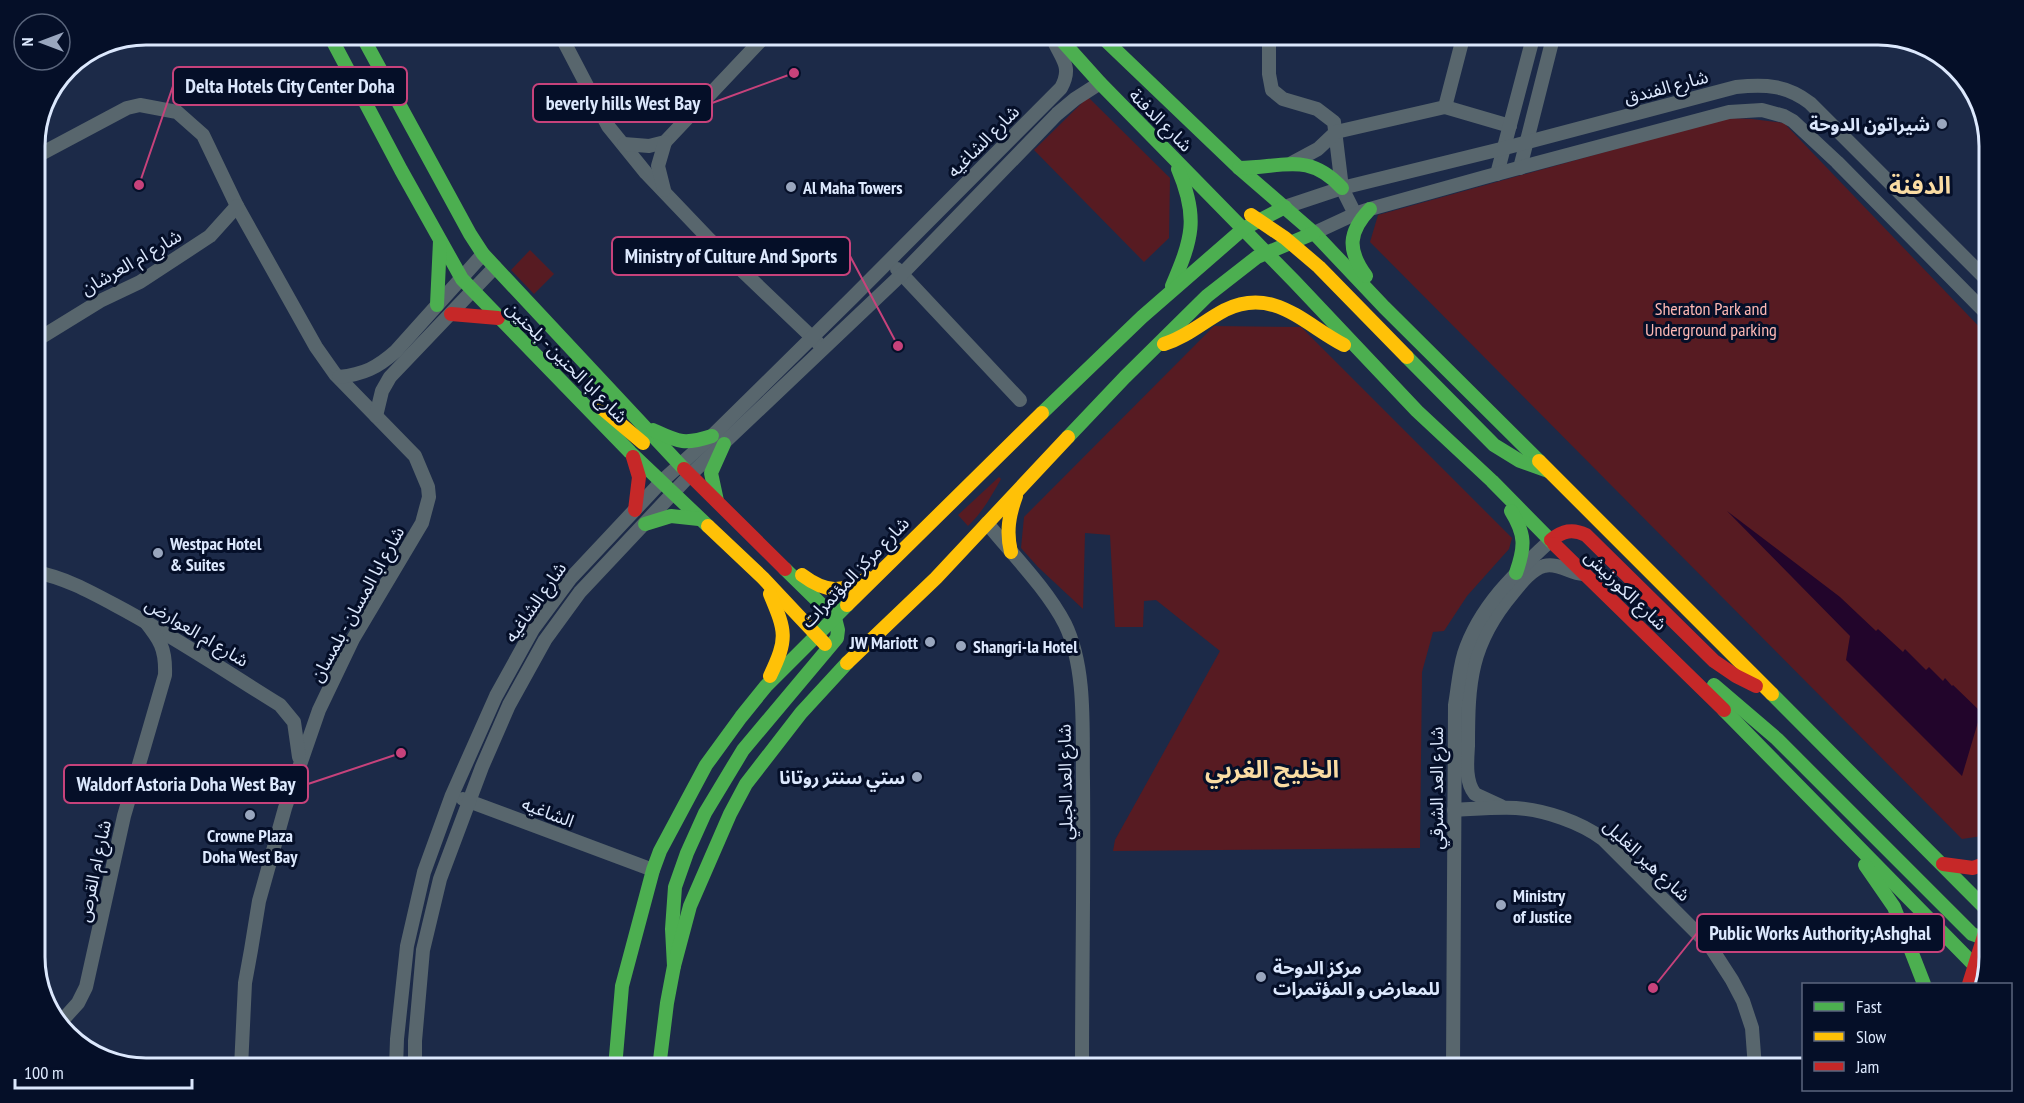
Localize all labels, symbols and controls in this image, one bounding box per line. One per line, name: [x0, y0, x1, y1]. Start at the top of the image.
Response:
north arrow: [12, 12, 72, 72]
text: N: [17, 38, 37, 46]
street label: شارع الفندق: [1621, 65, 1712, 112]
callout: Delta Hotels City Center Doha: [173, 67, 407, 105]
text: Delta Hotels City Center Doha: [185, 73, 395, 99]
street label: شارع الدفنة: [1122, 83, 1198, 159]
callout: beverly hills West Bay: [533, 84, 712, 122]
text: beverly hills West Bay: [546, 90, 701, 116]
street label: شارع الشاغيه: [942, 100, 1026, 184]
place label: شيراتون الدوحة: [1809, 113, 1930, 136]
marker: شيراتون الدوحة: [1935, 117, 1949, 131]
district label: الدفنة: [1889, 170, 1951, 201]
place label: Al Maha Towers: [802, 176, 903, 199]
marker: Al Maha Towers: [784, 180, 798, 194]
street label: شارع ام العرشان: [77, 224, 187, 303]
callout: Ministry of Culture And Sports: [612, 237, 850, 275]
text: Ministry of Culture And Sports: [625, 243, 837, 269]
street label: شارع ابا الحنين - بلحنين: [499, 296, 633, 430]
park label: Sheraton Park and Underground parking: [1645, 297, 1777, 341]
street label: شارع مركز المؤتمرات: [796, 512, 916, 634]
street label: شارع ابا المسان - بلمسان: [305, 522, 412, 687]
place label: Westpac Hotel & Suites: [169, 532, 262, 576]
street label: شارع الكورنيش: [1578, 545, 1672, 637]
marker: Westpac Hotel & Suites: [151, 546, 165, 560]
street label: شارع الشاغيه: [499, 557, 574, 648]
street label: شارع ام العوارض: [140, 592, 253, 674]
place label: JW Mariott: [849, 631, 919, 654]
marker: JW Mariott: [923, 635, 937, 649]
place label: Shangri-la Hotel: [973, 635, 1078, 658]
marker: Shangri-la Hotel: [954, 639, 968, 653]
street label: شارع العد الجبلي: [1052, 724, 1081, 840]
street label: شارع العد الشرقي: [1425, 727, 1451, 849]
district label: الخليج الغربي: [1205, 754, 1339, 789]
callout: Waldorf Astoria Doha West Bay: [64, 765, 308, 803]
place label: ستي سنتر روتانا: [779, 766, 905, 792]
marker: ستي سنتر روتانا: [910, 770, 924, 784]
text: Waldorf Astoria Doha West Bay: [75, 771, 297, 797]
street label: الشاغيه: [519, 792, 577, 832]
marker: Crowne Plaza Doha West Bay: [243, 808, 257, 822]
street label: شارع هير الغليل: [1597, 814, 1695, 908]
street label: شارع ام القرص: [72, 818, 119, 925]
place label: Crowne Plaza Doha West Bay: [203, 824, 298, 868]
place label: Ministry of Justice: [1513, 884, 1572, 928]
marker: Ministry of Justice: [1494, 898, 1508, 912]
callout: Public Works Authority;Ashghal: [1697, 914, 1944, 952]
text: Public Works Authority;Ashghal: [1709, 920, 1931, 946]
place label: مركز الدوحة للمعارض و المؤتمرات: [1273, 956, 1440, 1000]
marker: مركز الدوحة للمعارض و المؤتمرات: [1254, 970, 1268, 984]
legend: [1802, 983, 2012, 1091]
text: Fast: [1856, 995, 1882, 1018]
text: Slow: [1856, 1025, 1887, 1048]
scale bar: [15, 1052, 192, 1090]
text: Jam: [1855, 1055, 1879, 1078]
text: 100 m: [24, 1061, 64, 1084]

